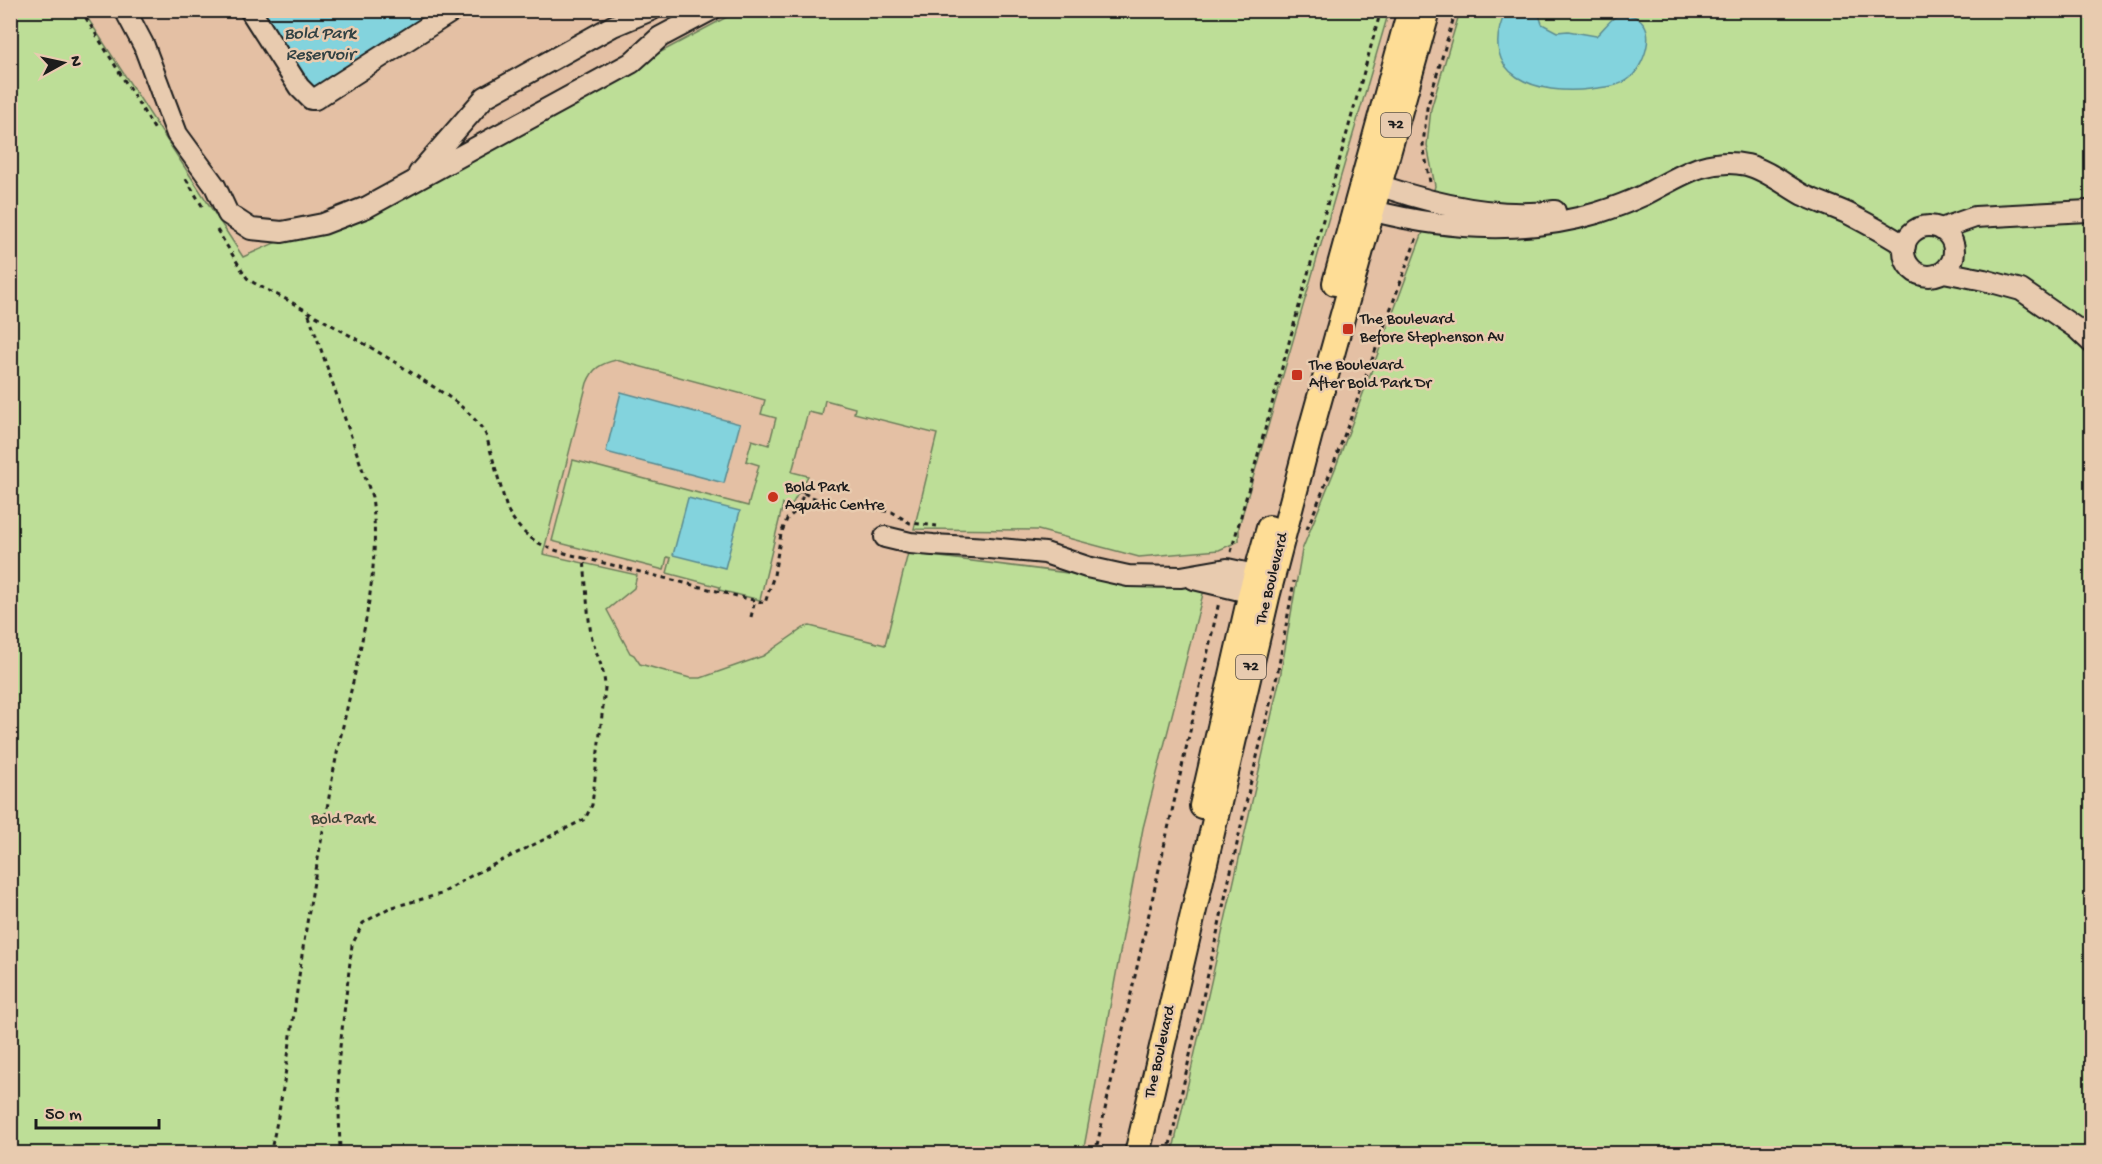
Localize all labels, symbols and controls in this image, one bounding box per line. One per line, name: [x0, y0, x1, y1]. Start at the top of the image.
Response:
water label: Bold Park Reservoir: [284, 24, 358, 66]
north arrow: [33, 33, 93, 93]
text: N: [64, 55, 85, 68]
road number: 72: [1381, 113, 1411, 137]
place label: The Boulevard Before Stephenson Av: [1359, 311, 1504, 348]
marker: The Boulevard Before Stephenson Av: [1341, 322, 1355, 336]
place label: The Boulevard After Bold Park Dr: [1308, 357, 1432, 394]
marker: The Boulevard After Bold Park Dr: [1290, 368, 1304, 382]
place label: Bold Park Aquatic Centre: [784, 479, 885, 516]
marker: Bold Park Aquatic Centre: [766, 490, 780, 504]
street label: The Boulevard: [1252, 530, 1294, 628]
road number: 72: [1236, 655, 1266, 679]
park label: Bold Park: [310, 811, 377, 830]
street label: The Boulevard: [1141, 1003, 1181, 1101]
scale bar: [36, 1092, 159, 1130]
text: 50 m: [45, 1105, 82, 1126]

